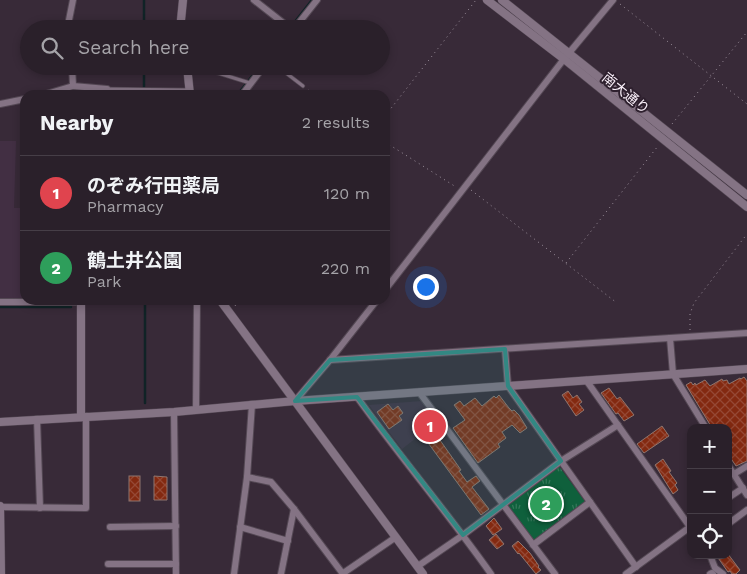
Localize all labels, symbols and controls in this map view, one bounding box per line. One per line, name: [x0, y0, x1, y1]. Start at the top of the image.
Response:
search box: [20, 20, 390, 75]
icon: search: [38, 34, 66, 62]
text: Search here: [78, 36, 189, 59]
street label: 南大通り: [599, 69, 653, 117]
text: Nearby: [40, 110, 113, 135]
text: 2 results: [302, 113, 370, 132]
text: のぞみ行田薬局: [87, 174, 220, 197]
text: 1: [53, 184, 59, 203]
text: 120 m: [324, 184, 370, 203]
text: Pharmacy: [87, 197, 163, 216]
text: 鶴土井公園: [87, 249, 182, 272]
text: 2: [51, 259, 61, 278]
text: 220 m: [321, 259, 370, 278]
text: Park: [87, 272, 121, 291]
your location: [413, 274, 439, 300]
pin: 1: [414, 407, 446, 445]
map controls: [687, 424, 732, 559]
button: +: [687, 424, 732, 469]
button: −: [687, 469, 732, 514]
pin: 2: [530, 485, 562, 523]
button: locate: [687, 514, 732, 559]

